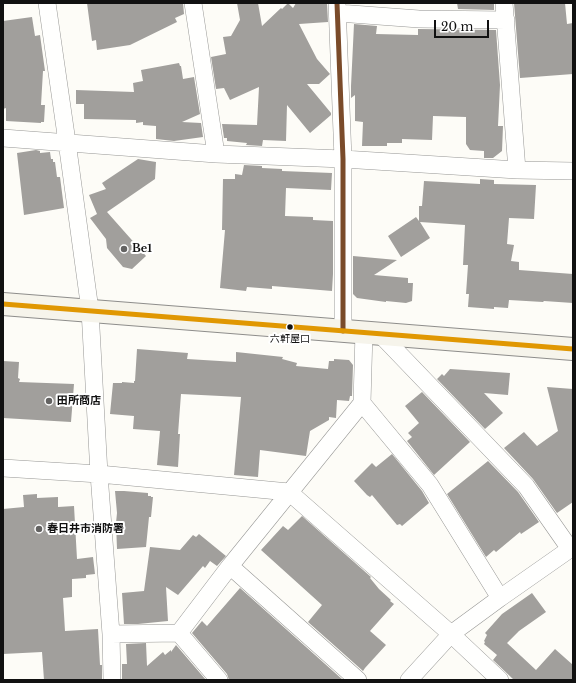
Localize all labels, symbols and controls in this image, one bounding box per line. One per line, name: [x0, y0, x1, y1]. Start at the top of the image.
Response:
scale bar: [436, 12, 491, 38]
text: 20 m: [441, 19, 473, 34]
place label: Be1: [132, 242, 152, 256]
marker: Be1: [119, 244, 129, 254]
marker: 六軒屋口: [285, 322, 295, 332]
place label: 六軒屋口: [270, 333, 310, 345]
place label: 田所商店: [57, 394, 101, 408]
marker: 田所商店: [44, 396, 54, 406]
place label: 春日井市消防署: [47, 522, 124, 536]
marker: 春日井市消防署: [34, 524, 44, 534]

